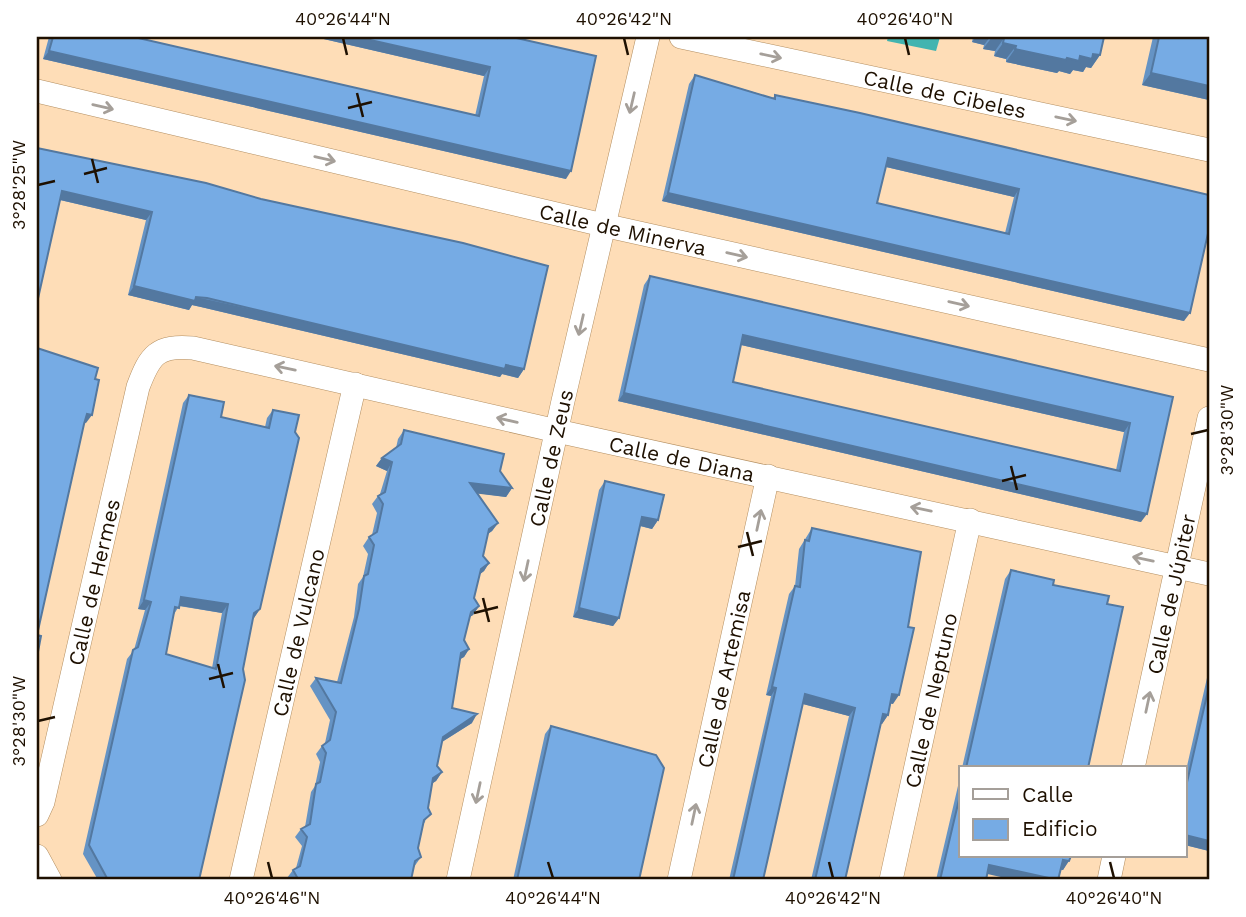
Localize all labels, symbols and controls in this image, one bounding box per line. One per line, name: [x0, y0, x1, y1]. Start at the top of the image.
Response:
text: 40°26'44"N: [295, 8, 391, 29]
text: 40°26'42"N: [576, 8, 672, 29]
text: 40°26'40"N: [856, 8, 954, 29]
one-way arrow: [759, 50, 782, 64]
street label: Calle de Cibeles: [861, 64, 1029, 123]
one-way arrow: [624, 91, 638, 114]
one-way arrow: [91, 101, 114, 114]
one-way arrow: [1054, 113, 1077, 126]
text: 3°28'25"W: [8, 140, 29, 230]
one-way arrow: [313, 153, 335, 166]
street label: Calle de Minerva: [537, 198, 709, 260]
one-way arrow: [725, 249, 748, 262]
one-way arrow: [947, 298, 970, 312]
one-way arrow: [573, 313, 587, 336]
one-way arrow: [274, 361, 297, 375]
text: 3°28'30"W: [1216, 385, 1237, 475]
street label: Calle de Zeus: [523, 387, 578, 529]
one-way arrow: [496, 413, 519, 426]
street label: Calle de Diana: [607, 430, 757, 487]
street label: Calle de Hermes: [62, 496, 125, 668]
one-way arrow: [910, 502, 933, 516]
one-way arrow: [752, 509, 766, 532]
street label: Calle de Júpiter: [1141, 511, 1200, 677]
street label: Calle de Vulcano: [266, 546, 329, 719]
one-way arrow: [1132, 552, 1154, 565]
one-way arrow: [519, 559, 533, 582]
street label: Calle de Artemisa: [692, 587, 755, 770]
street label: Calle de Neptuno: [899, 610, 962, 790]
text: 3°28'30"W: [8, 676, 29, 766]
one-way arrow: [1142, 691, 1155, 714]
legend: [959, 766, 1186, 858]
one-way arrow: [470, 781, 484, 804]
text: Calle: [1022, 782, 1073, 807]
one-way arrow: [688, 803, 701, 826]
text: Edificio: [1022, 816, 1098, 841]
text: 40°26'46"N: [224, 887, 320, 908]
text: 40°26'44"N: [505, 887, 601, 908]
text: 40°26'42"N: [785, 887, 881, 908]
text: 40°26'40"N: [1065, 887, 1163, 908]

